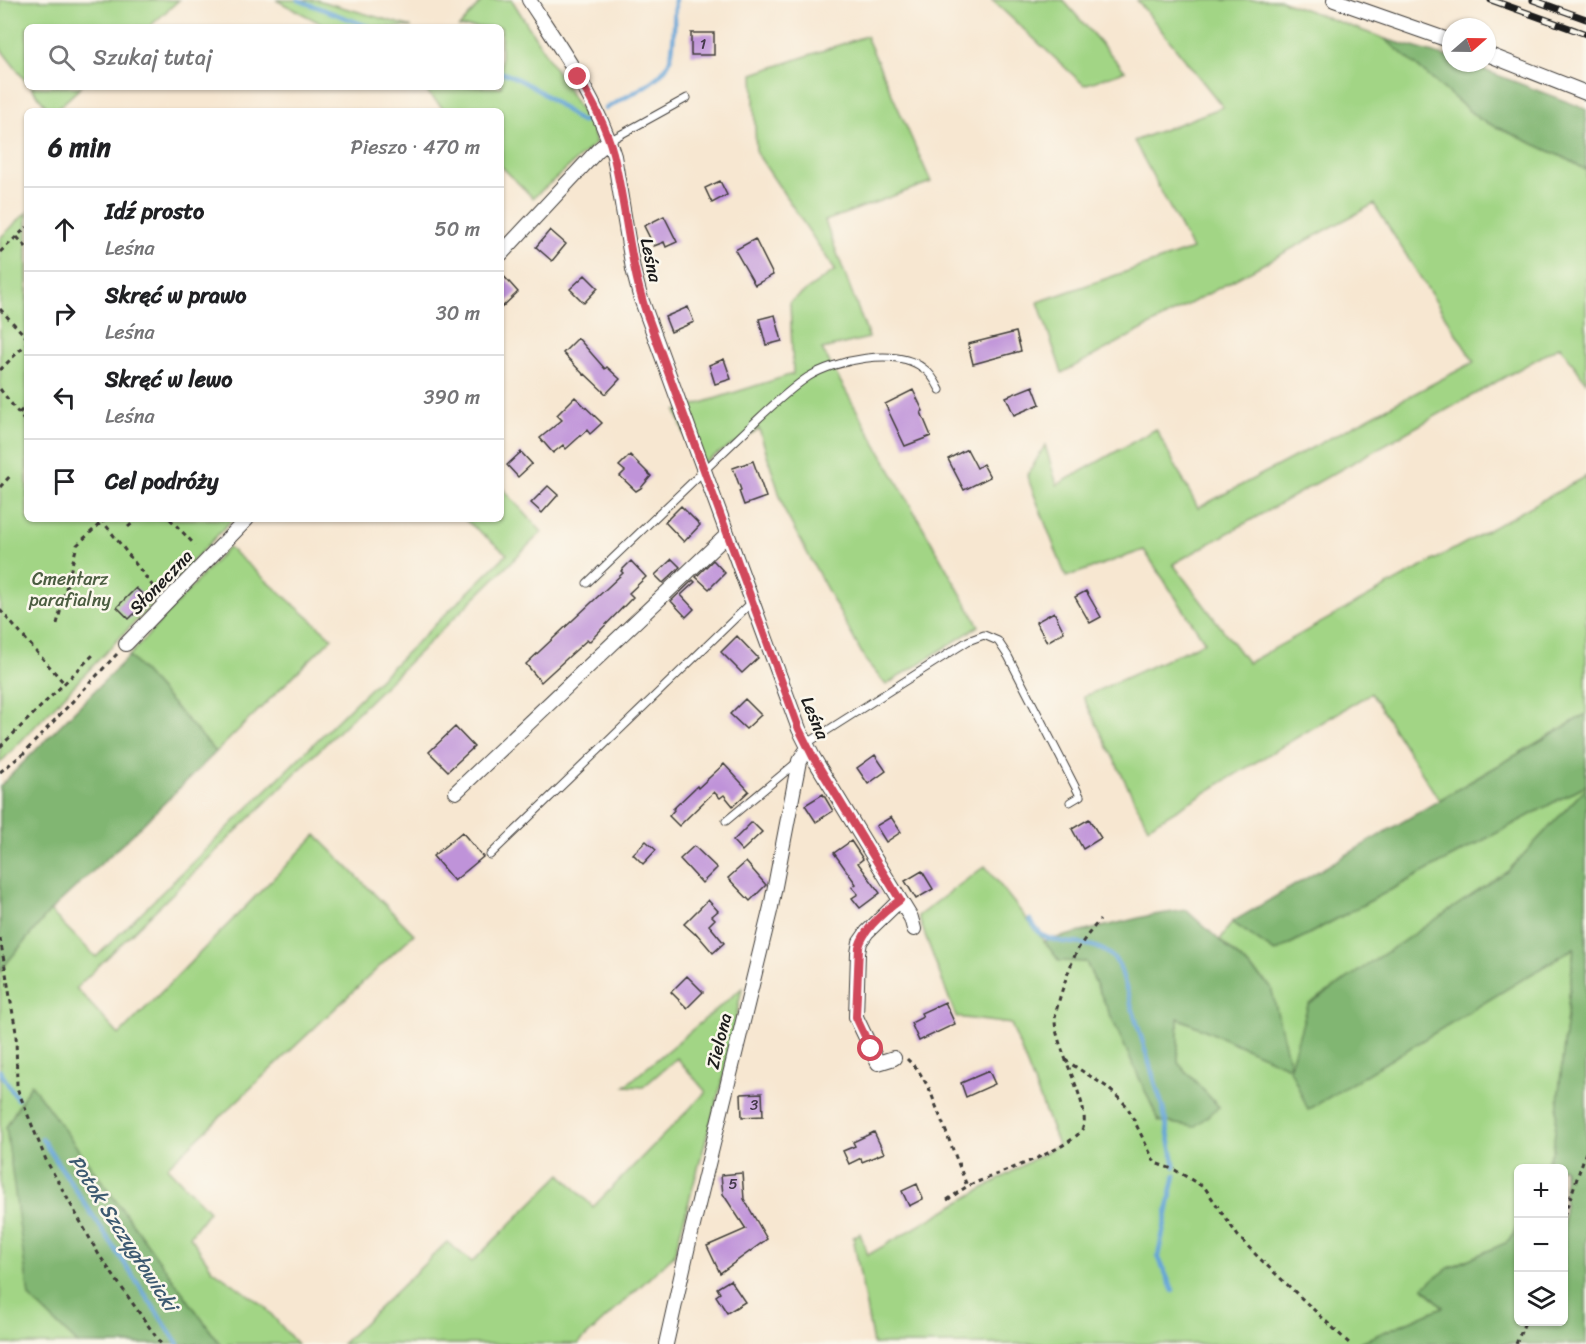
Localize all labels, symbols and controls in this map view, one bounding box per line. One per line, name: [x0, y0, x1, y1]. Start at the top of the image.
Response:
north arrow: [1442, 18, 1496, 72]
search box: [24, 24, 504, 90]
house number: 1: [700, 31, 706, 57]
text: Szukaj tutaj: [93, 38, 212, 77]
icon: search: [45, 41, 78, 74]
route end: [564, 63, 590, 89]
text: 6 min: [48, 124, 111, 170]
text: Pieszo · 470 m: [351, 130, 480, 165]
text: Idź prosto: [105, 192, 204, 231]
text: 50 m: [435, 212, 480, 247]
icon: ahead: [48, 213, 81, 246]
text: Leśna: [105, 231, 155, 266]
street label: Leśna: [631, 235, 671, 286]
text: Skręć w prawo: [105, 276, 247, 315]
text: 30 m: [436, 296, 480, 331]
icon: right: [48, 297, 81, 330]
text: Leśna: [105, 315, 155, 350]
text: Skręć w lewo: [105, 360, 232, 399]
text: 390 m: [424, 380, 480, 415]
icon: left: [48, 381, 81, 414]
text: Leśna: [105, 399, 155, 434]
text: Cel podróży: [105, 462, 218, 501]
icon: arrive: [48, 465, 81, 498]
street label: Słoneczna: [121, 542, 201, 622]
park label: Cmentarz parafialny: [28, 563, 111, 616]
street label: Leśna: [792, 691, 839, 746]
street label: Zielona: [697, 1010, 741, 1072]
route start: [857, 1035, 883, 1061]
house number: 3: [750, 1092, 758, 1118]
water label: Potok Szczygłowicki: [59, 1148, 189, 1321]
map controls: [1514, 1164, 1568, 1326]
button: +: [1514, 1164, 1568, 1218]
house number: 5: [728, 1171, 738, 1197]
button: −: [1514, 1218, 1568, 1272]
button: layers: [1514, 1272, 1568, 1326]

